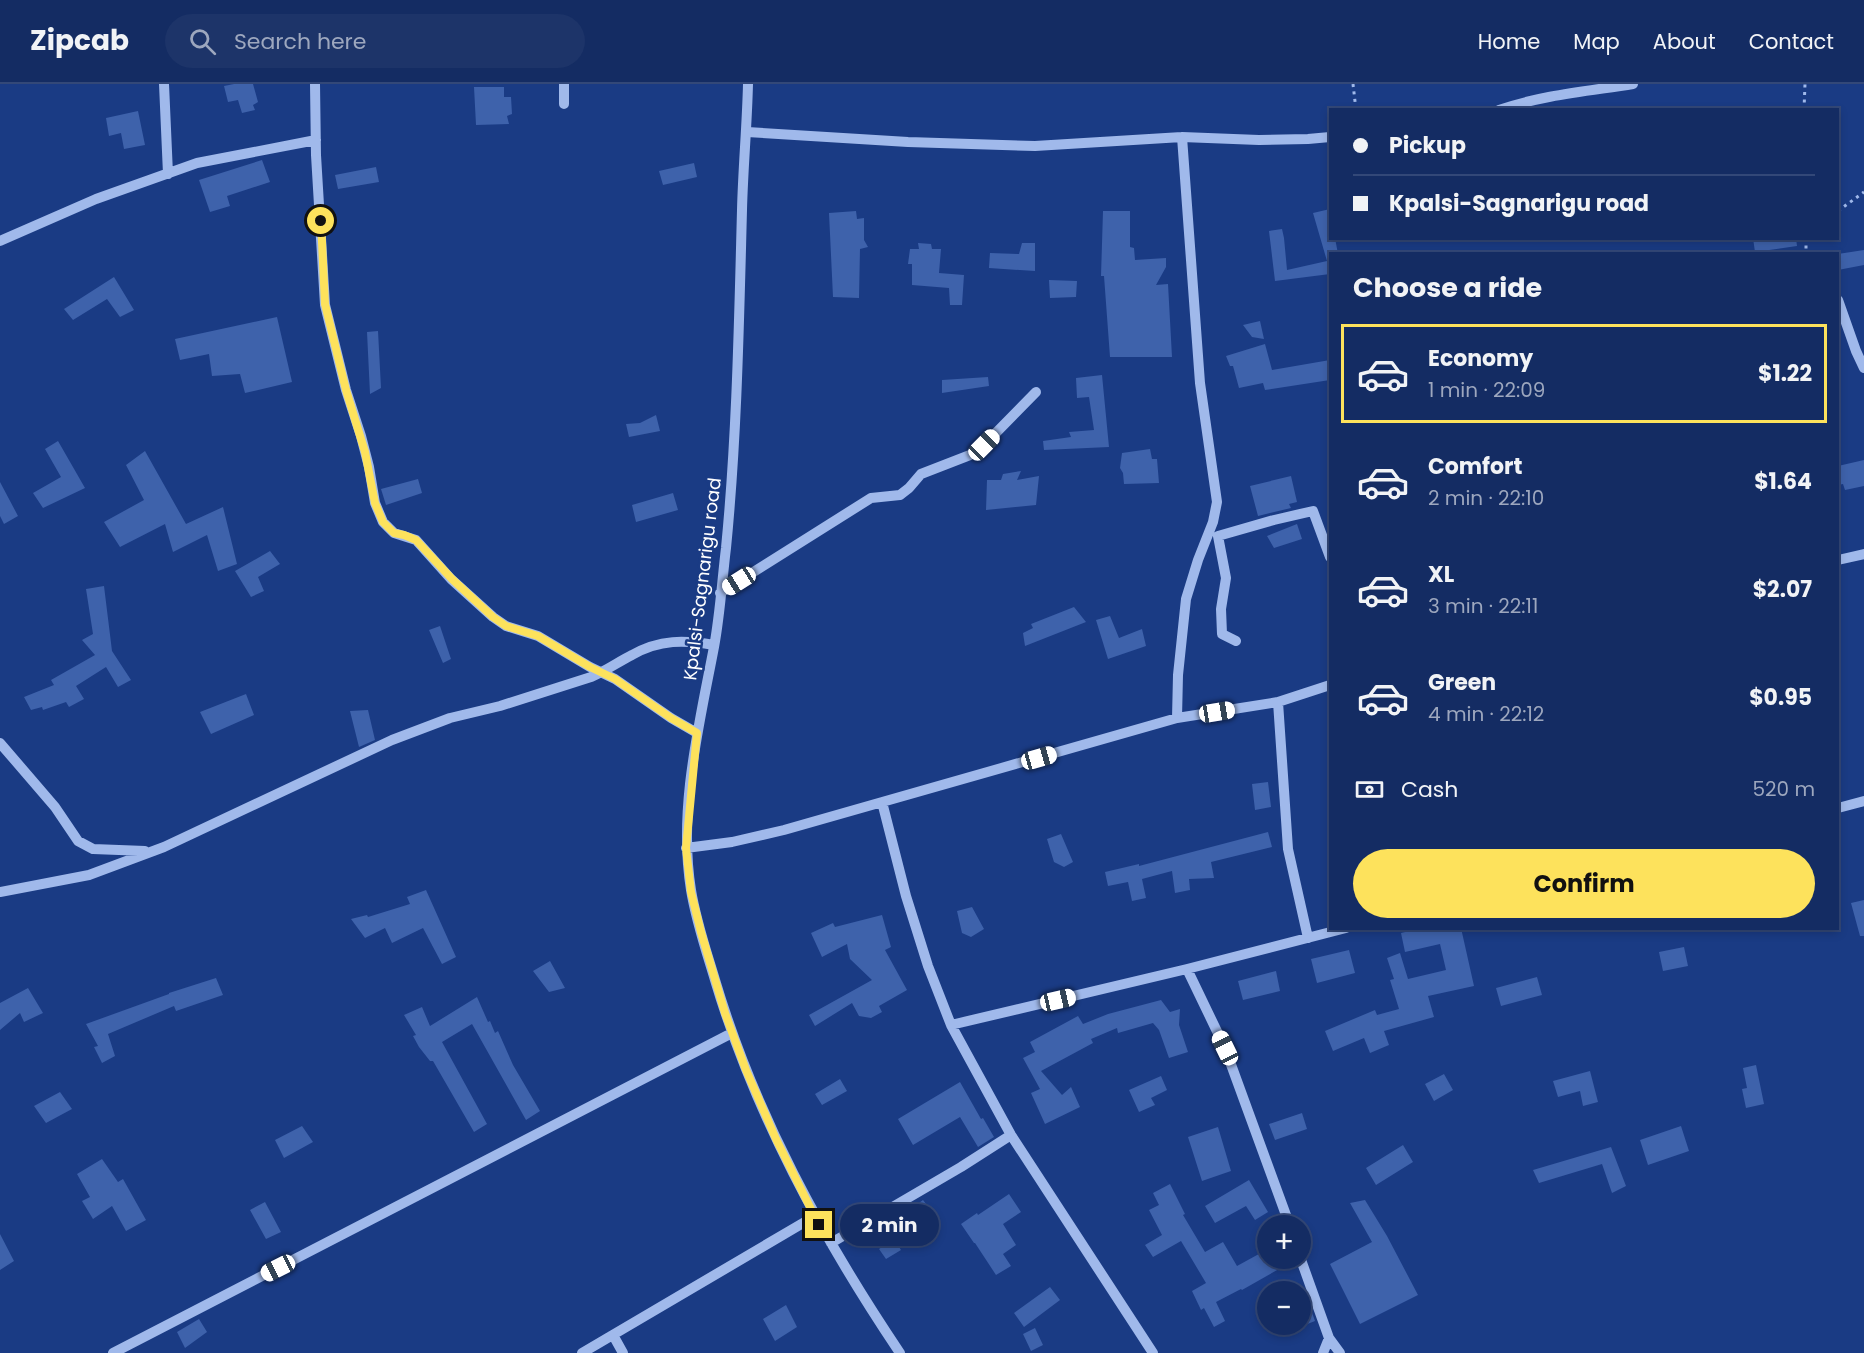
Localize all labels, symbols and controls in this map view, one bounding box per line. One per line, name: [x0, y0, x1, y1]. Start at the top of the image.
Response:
search box: [165, 14, 585, 68]
text: Zipcab: [30, 21, 129, 60]
icon: search: [186, 25, 219, 58]
text: Search here: [234, 26, 366, 57]
text: Home: [1478, 27, 1540, 56]
text: Map: [1573, 27, 1620, 56]
text: About: [1653, 27, 1716, 56]
text: Contact: [1749, 27, 1834, 56]
text: Pickup: [1389, 130, 1466, 161]
text: Kpalsi-Sagnarigu road: [1389, 188, 1649, 219]
route start: [307, 207, 334, 234]
text: Choose a ride: [1353, 269, 1542, 306]
text: Economy: [1428, 343, 1533, 374]
icon: car: [1356, 347, 1410, 401]
text: $1.22: [1758, 358, 1812, 389]
text: 1 min · 22:09: [1428, 376, 1545, 404]
car: [965, 426, 1003, 464]
text: Comfort: [1428, 451, 1522, 482]
icon: car: [1356, 455, 1410, 509]
text: $1.64: [1754, 466, 1812, 497]
street label: Kpalsi-Sagnarigu road: [677, 476, 727, 682]
text: 2 min · 22:10: [1428, 484, 1544, 512]
text: XL: [1428, 559, 1454, 590]
icon: car: [1356, 563, 1410, 617]
car: [719, 564, 759, 598]
text: $2.07: [1753, 574, 1812, 605]
text: 3 min · 22:11: [1428, 592, 1538, 620]
text: Green: [1428, 667, 1496, 698]
icon: car: [1356, 671, 1410, 725]
text: $0.95: [1749, 682, 1812, 713]
car: [1198, 700, 1236, 724]
text: 4 min · 22:12: [1428, 700, 1544, 728]
car: [1019, 744, 1059, 772]
icon: cash: [1353, 773, 1386, 806]
text: Cash: [1401, 774, 1458, 805]
text: 520 m: [1752, 775, 1815, 803]
button: Confirm: [1353, 849, 1815, 918]
car: [1038, 987, 1078, 1013]
car: [1209, 1028, 1241, 1068]
callout: 2 min: [840, 1204, 939, 1246]
route end: [805, 1211, 832, 1238]
text: 2 min: [861, 1211, 918, 1239]
map controls: [1257, 1215, 1311, 1335]
button: +: [1257, 1215, 1311, 1269]
car: [258, 1252, 298, 1284]
button: −: [1257, 1281, 1311, 1335]

